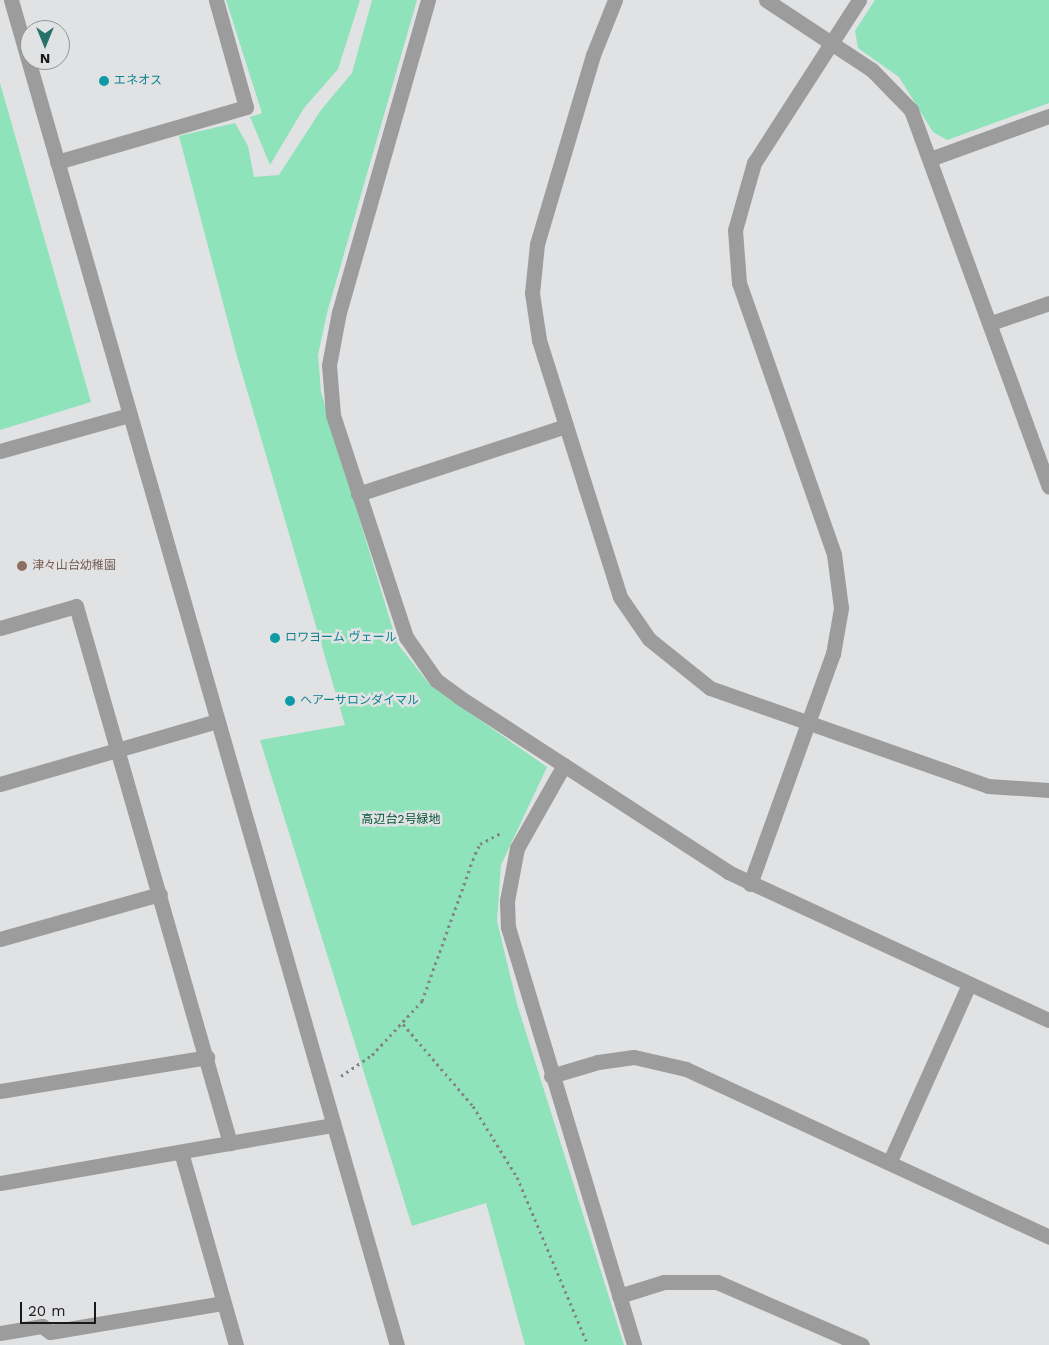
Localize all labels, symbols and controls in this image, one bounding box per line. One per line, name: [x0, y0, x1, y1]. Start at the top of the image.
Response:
north arrow: [20, 20, 70, 70]
text: N: [40, 51, 50, 67]
place label: エネオス: [114, 74, 162, 88]
marker: エネオス: [98, 75, 110, 87]
place label: 津々山台幼稚園: [32, 559, 116, 573]
marker: 津々山台幼稚園: [16, 560, 28, 572]
place label: ロワヨーム ヴェール: [285, 631, 397, 645]
marker: ロワヨーム ヴェール: [269, 632, 281, 644]
place label: ヘアーサロンダイマル: [300, 694, 419, 708]
marker: ヘアーサロンダイマル: [284, 695, 296, 707]
park label: 高辺台2号緑地: [362, 813, 440, 827]
scale bar: [22, 1292, 99, 1324]
text: 20 m: [28, 1302, 66, 1320]

